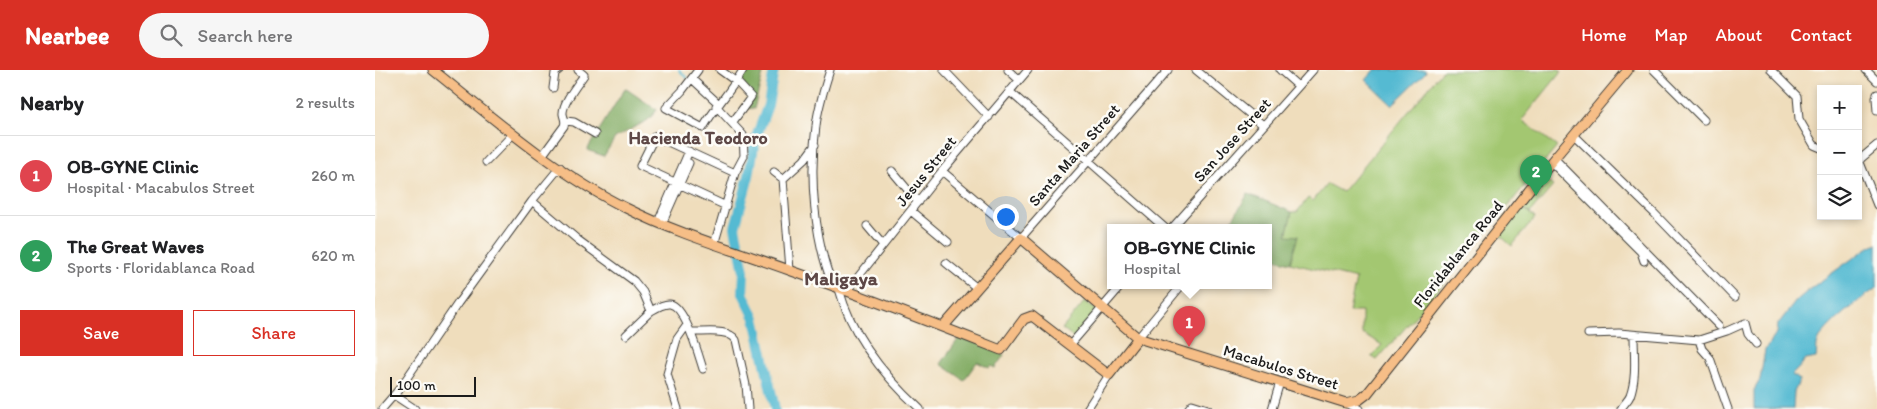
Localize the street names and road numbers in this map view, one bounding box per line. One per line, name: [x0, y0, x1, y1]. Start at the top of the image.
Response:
street label: San Jose Street: [1189, 94, 1275, 186]
street label: Santa Maria Street: [1024, 100, 1124, 210]
street label: Jesus Street: [892, 132, 960, 210]
street label: Floridablanca Road: [1409, 196, 1507, 311]
street label: Macabulos Street: [1221, 340, 1341, 394]

